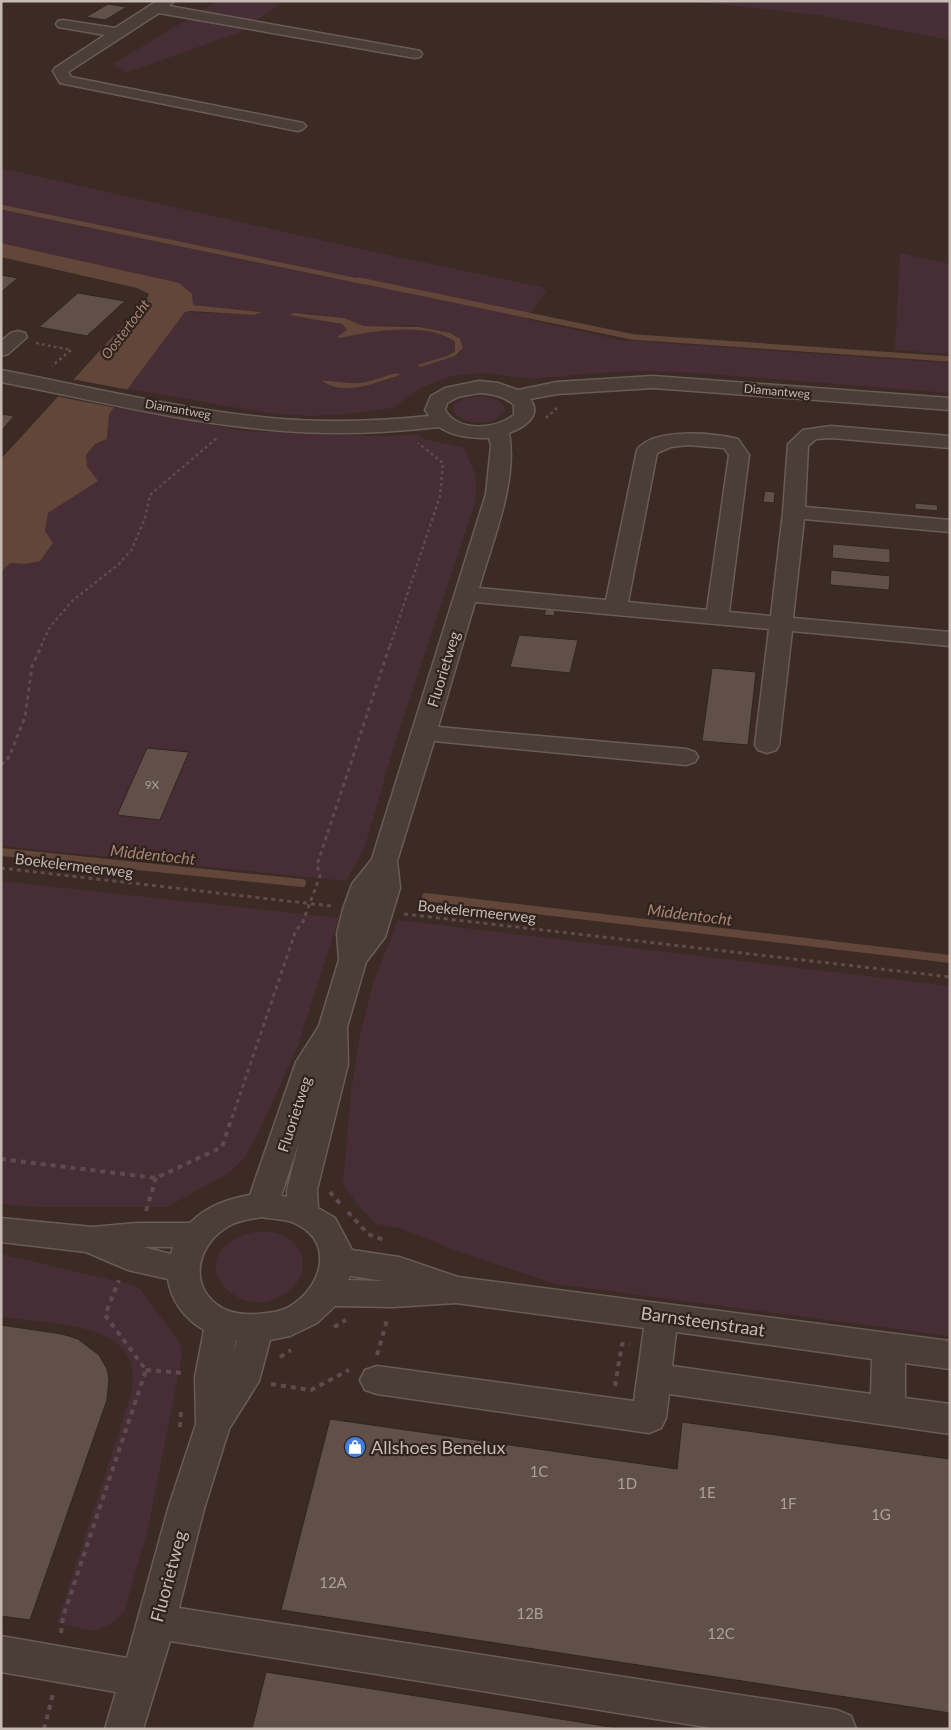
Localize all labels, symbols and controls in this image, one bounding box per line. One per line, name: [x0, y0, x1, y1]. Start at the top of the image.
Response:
water label: Oostertocht: [97, 296, 153, 362]
street label: Diamantweg: [743, 381, 811, 401]
street label: Diamantweg: [144, 396, 212, 422]
street label: Fluorietweg: [423, 629, 463, 709]
house number: 9X: [145, 777, 160, 792]
water label: Middentocht: [110, 840, 197, 868]
street label: Boekelermeerweg: [14, 849, 134, 881]
street label: Boekelermeerweg: [417, 896, 537, 926]
water label: Middentocht: [646, 899, 734, 929]
street label: Fluorietweg: [273, 1074, 315, 1154]
street label: Barnsteenstraat: [639, 1301, 767, 1341]
shop icon: Allshoes Benelux: [343, 1435, 367, 1459]
place label: Allshoes Benelux: [371, 1436, 505, 1458]
house number: 1C: [530, 1462, 548, 1480]
house number: 1D: [617, 1474, 637, 1492]
house number: 1E: [698, 1483, 716, 1501]
house number: 1F: [779, 1494, 797, 1512]
house number: 1G: [871, 1505, 891, 1523]
street label: Fluorietweg: [145, 1528, 191, 1624]
house number: 12A: [319, 1573, 348, 1591]
house number: 12B: [516, 1604, 544, 1622]
house number: 12C: [707, 1624, 735, 1642]

